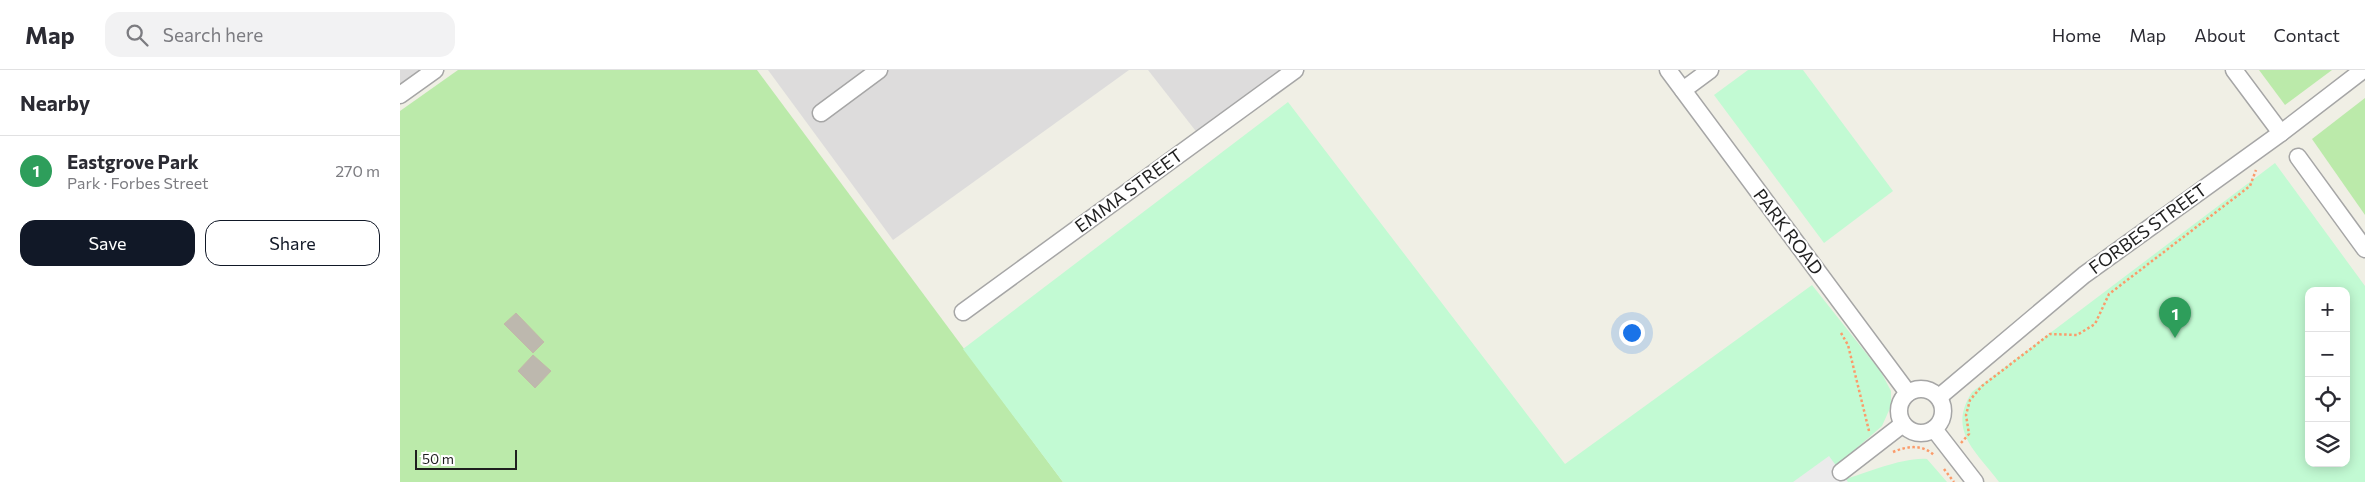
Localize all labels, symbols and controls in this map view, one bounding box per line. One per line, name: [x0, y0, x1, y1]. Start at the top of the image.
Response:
search box: [105, 12, 455, 57]
text: Map: [25, 20, 75, 49]
icon: search: [123, 21, 151, 49]
text: Search here: [163, 23, 263, 46]
text: Home: [2052, 24, 2101, 46]
text: Map: [2129, 24, 2166, 46]
text: About: [2194, 24, 2246, 46]
text: Contact: [2274, 24, 2340, 46]
text: Nearby: [20, 90, 90, 115]
street label: EMMA STREET: [1070, 144, 1187, 237]
text: Eastgrove Park: [67, 150, 199, 173]
text: 1: [32, 161, 40, 180]
text: 270 m: [335, 161, 380, 180]
text: Park · Forbes Street: [67, 173, 209, 192]
street label: FORBES STREET: [2084, 178, 2211, 278]
street label: PARK ROAD: [1749, 184, 1828, 279]
button: Save: [20, 220, 195, 266]
button: Share: [205, 220, 380, 266]
map controls: [2305, 287, 2350, 467]
button: +: [2305, 287, 2350, 332]
pin: 1: [2159, 297, 2191, 338]
your location: [1619, 320, 1645, 346]
button: −: [2305, 332, 2350, 377]
button: locate: [2305, 377, 2350, 422]
button: layers: [2305, 422, 2350, 467]
scale bar: [415, 447, 518, 470]
text: 50 m: [422, 450, 454, 467]

